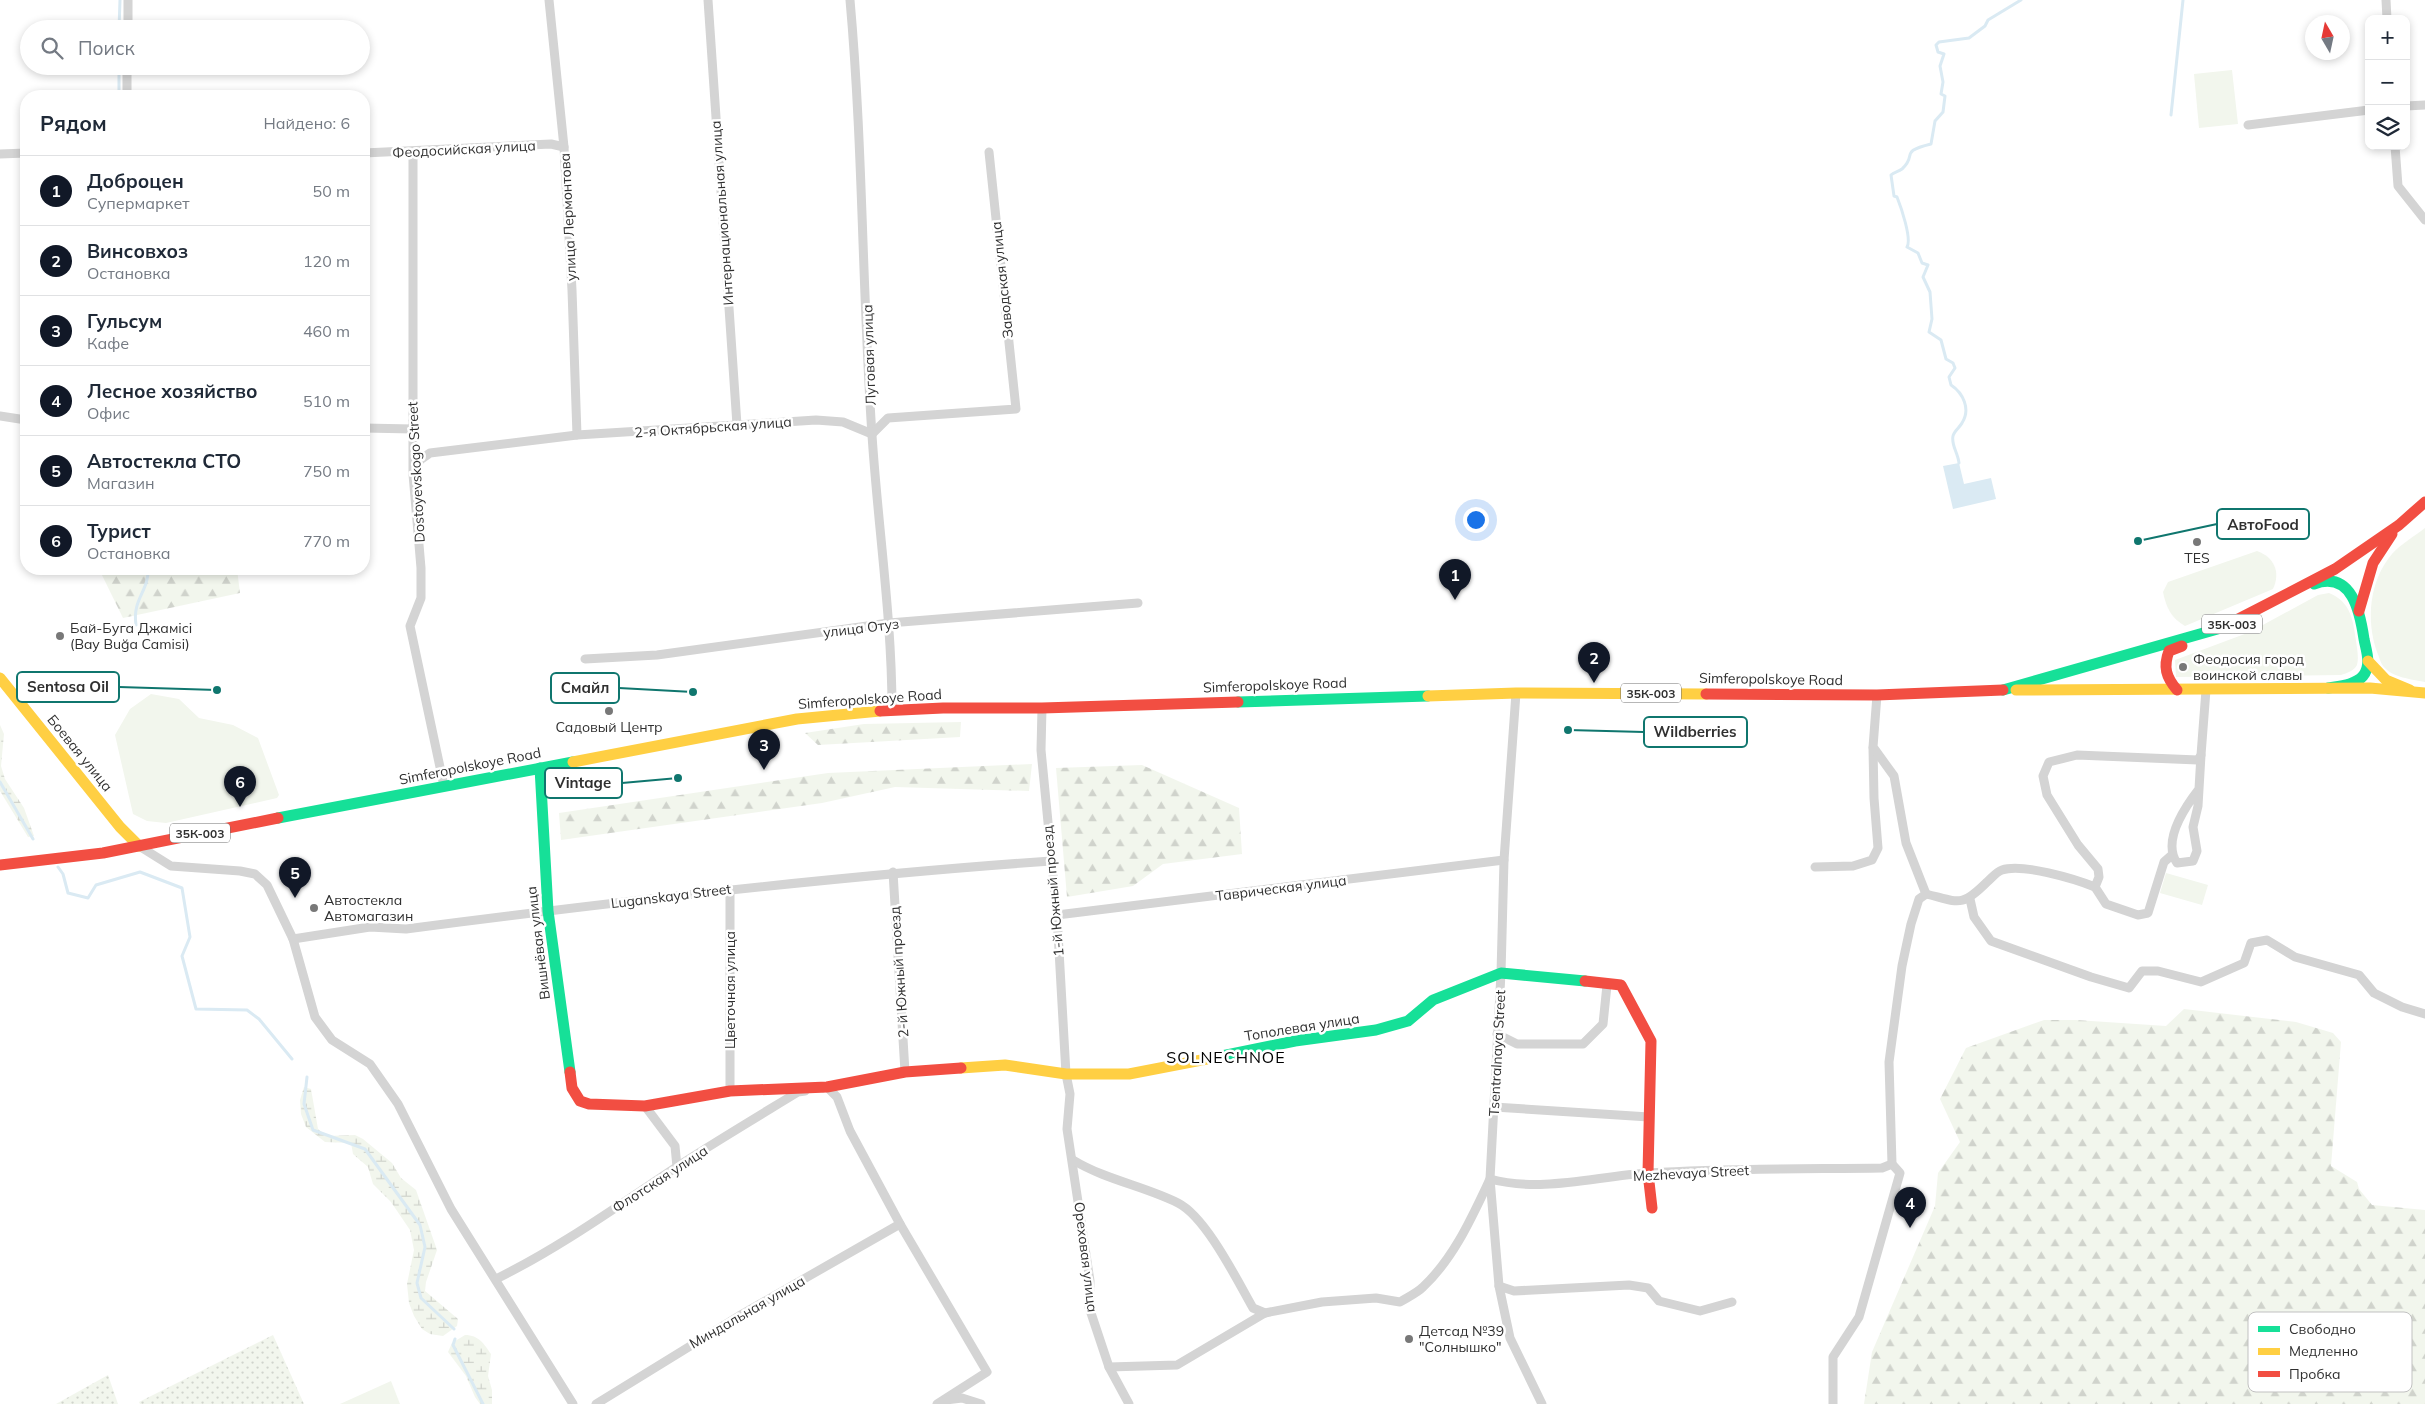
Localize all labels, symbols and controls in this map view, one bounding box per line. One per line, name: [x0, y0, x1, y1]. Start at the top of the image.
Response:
north arrow: [2305, 15, 2350, 60]
map controls: [2365, 15, 2410, 150]
button: +: [2365, 15, 2410, 60]
search box: [20, 20, 370, 75]
icon: search: [38, 34, 66, 62]
text: Поиск: [78, 36, 135, 60]
button: −: [2365, 60, 2410, 105]
button: layers: [2365, 105, 2410, 150]
text: Рядом: [40, 110, 107, 136]
text: Найдено: 6: [264, 113, 350, 133]
street label: Интернациональная улица: [707, 120, 737, 306]
street label: Феодосийская улица: [392, 136, 536, 162]
street label: улица Лермонтова: [556, 153, 580, 281]
text: Доброцен: [87, 169, 184, 193]
text: 1: [51, 181, 61, 201]
text: 50 m: [313, 181, 350, 201]
text: Супермаркет: [87, 193, 190, 213]
street label: Заводская улица: [987, 221, 1017, 339]
text: Винсовхоз: [87, 239, 188, 263]
text: 2: [51, 251, 61, 271]
text: 120 m: [303, 251, 350, 271]
text: Остановка: [87, 263, 171, 283]
street label: Луговая улица: [858, 304, 880, 406]
text: Гульсум: [87, 309, 162, 333]
text: 3: [51, 321, 61, 341]
text: 460 m: [303, 321, 350, 341]
text: Кафе: [87, 333, 129, 353]
text: Лесное хозяйство: [87, 379, 258, 403]
text: 4: [51, 391, 61, 411]
text: 510 m: [303, 391, 350, 411]
street label: Dostoyevskogo Street: [403, 401, 429, 543]
text: Офис: [87, 403, 130, 423]
street label: 2-я Октябрьская улица: [634, 413, 792, 441]
text: Автостекла СТО: [87, 449, 241, 473]
text: 5: [51, 461, 61, 481]
text: 750 m: [303, 461, 350, 481]
text: Магазин: [87, 473, 155, 493]
your location: [1463, 507, 1489, 533]
callout: АвтоFood: [2217, 509, 2309, 539]
text: АвтоFood: [2227, 515, 2299, 534]
text: Турист: [87, 519, 151, 543]
text: 6: [51, 531, 61, 551]
text: 770 m: [303, 531, 350, 551]
marker: TES: [2191, 536, 2203, 548]
text: Остановка: [87, 543, 171, 563]
place label: TES: [2184, 549, 2210, 567]
pin: 1: [1439, 559, 1471, 600]
street label: улица Отуз: [822, 614, 900, 642]
road number: 35К-003: [2202, 614, 2262, 634]
place label: Бай-Буга Джамісі (Bay Buğa Camisi): [70, 619, 192, 653]
marker: Бай-Буга Джамісі (Bay Buğa Camisi): [54, 630, 66, 642]
pin: 2: [1578, 642, 1610, 683]
place label: Феодосия город воинской славы: [2193, 650, 2304, 684]
marker: Феодосия город воинской славы: [2177, 661, 2189, 673]
street label: Simferopolskoye Road: [1699, 669, 1843, 689]
callout: Sentosa Oil: [17, 672, 119, 702]
callout: Смайл: [551, 673, 619, 703]
street label: Simferopolskoye Road: [1203, 673, 1347, 697]
text: Sentosa Oil: [27, 677, 109, 696]
text: Смайл: [561, 678, 609, 697]
road number: 35К-003: [1621, 684, 1681, 702]
street label: Simferopolskoye Road: [798, 685, 942, 713]
marker: Садовый Центр: [603, 705, 615, 717]
street label: Боевая улица: [43, 711, 117, 795]
callout: Wildberries: [1644, 717, 1747, 747]
place label: Садовый Центр: [555, 718, 663, 736]
text: Wildberries: [1654, 722, 1736, 741]
pin: 3: [748, 729, 780, 770]
street label: Simferopolskoye Road: [398, 743, 542, 789]
pin: 6: [224, 766, 256, 807]
callout: Vintage: [545, 768, 622, 798]
text: Vintage: [554, 773, 611, 792]
road number: 35К-003: [170, 824, 230, 842]
street label: 1-й Южный проезд: [1038, 824, 1068, 957]
pin: 5: [279, 857, 311, 898]
street label: Таврическая улица: [1215, 871, 1347, 905]
street label: Luganskaya Street: [610, 880, 732, 912]
street label: Вишнёвая улица: [522, 885, 554, 1001]
place label: Автостекла Автомагазин: [324, 891, 413, 925]
marker: Автостекла Автомагазин: [308, 902, 320, 914]
street label: 2-й Южный проезд: [885, 905, 913, 1038]
street label: Цветочная улица: [721, 931, 739, 1049]
street label: Tsentralnaya Street: [1485, 989, 1509, 1117]
street label: Тополевая улица: [1243, 1009, 1361, 1045]
district label: SOLNECHNOE: [1166, 1047, 1286, 1067]
street label: Флотская улица: [609, 1141, 711, 1217]
street label: Mezhevaya Street: [1632, 1161, 1750, 1185]
pin: 4: [1894, 1187, 1926, 1228]
street label: Ореховая улица: [1070, 1201, 1102, 1313]
street label: Миндальная улица: [686, 1272, 808, 1352]
legend: [2248, 1312, 2412, 1392]
text: Свободно: [2289, 1320, 2356, 1338]
place label: Детсад №39 "Солнышко": [1419, 1322, 1504, 1356]
marker: Детсад №39 "Солнышко": [1403, 1333, 1415, 1345]
text: Медленно: [2289, 1342, 2358, 1360]
text: Пробка: [2289, 1365, 2341, 1383]

